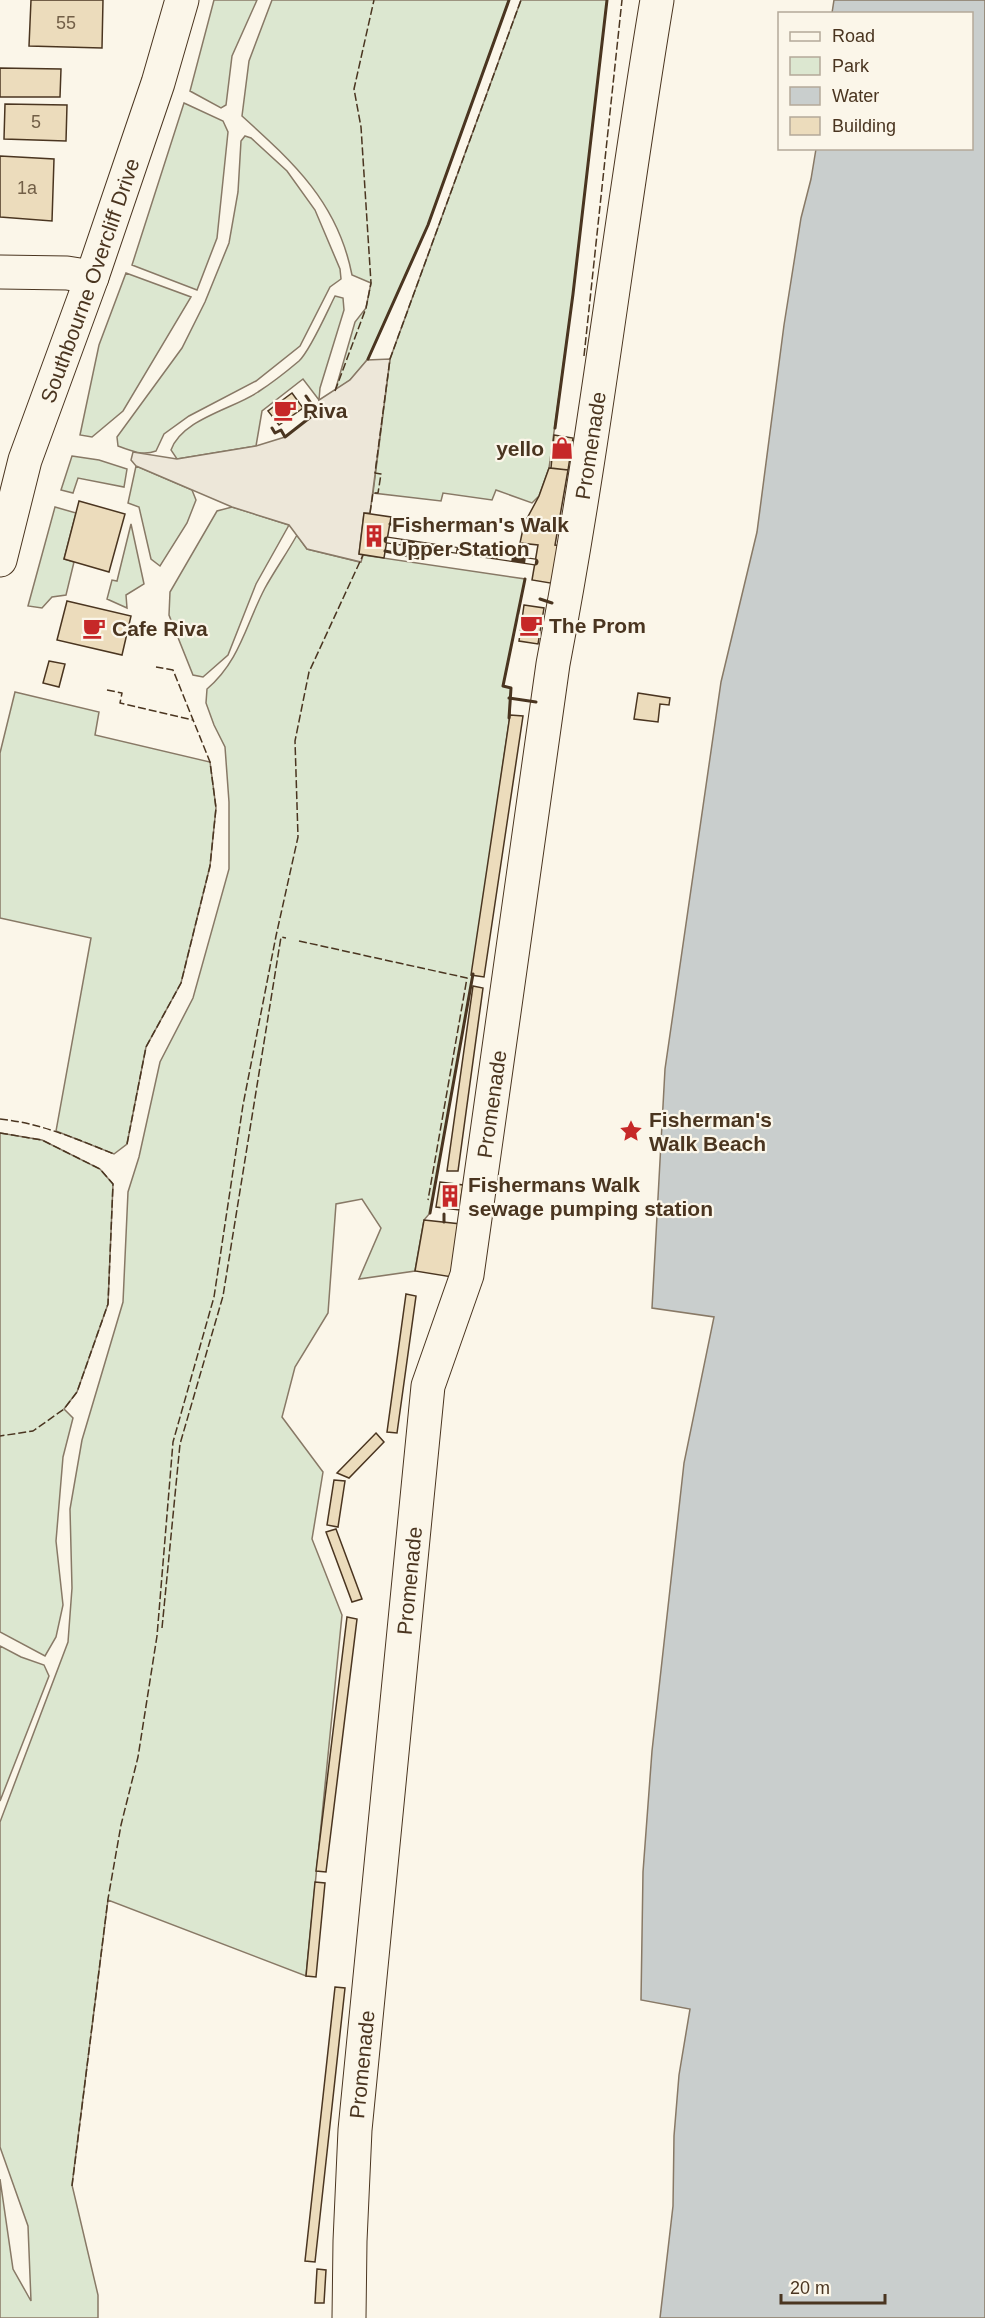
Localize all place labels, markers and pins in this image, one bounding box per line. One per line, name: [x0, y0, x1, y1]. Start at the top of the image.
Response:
cafe icon: Riva: [272, 397, 298, 423]
place label: Riva: [303, 399, 348, 422]
shop icon: yello: [549, 435, 575, 461]
place label: yello: [496, 437, 544, 460]
place label: Fisherman's Walk Upper Station: [392, 513, 569, 560]
building icon: Fisherman's Walk Upper Station: [361, 523, 387, 549]
cafe icon: The Prom: [518, 612, 544, 638]
place label: The Prom: [549, 614, 646, 637]
cafe icon: Cafe Riva: [81, 615, 107, 641]
place label: Cafe Riva: [112, 617, 208, 640]
place label: Fisherman's Walk Beach: [649, 1108, 772, 1155]
place icon: Fisherman's Walk Beach: [618, 1118, 644, 1144]
place label: Fishermans Walk sewage pumping station: [468, 1173, 713, 1220]
building icon: Fishermans Walk sewage pumping station: [437, 1183, 463, 1209]

